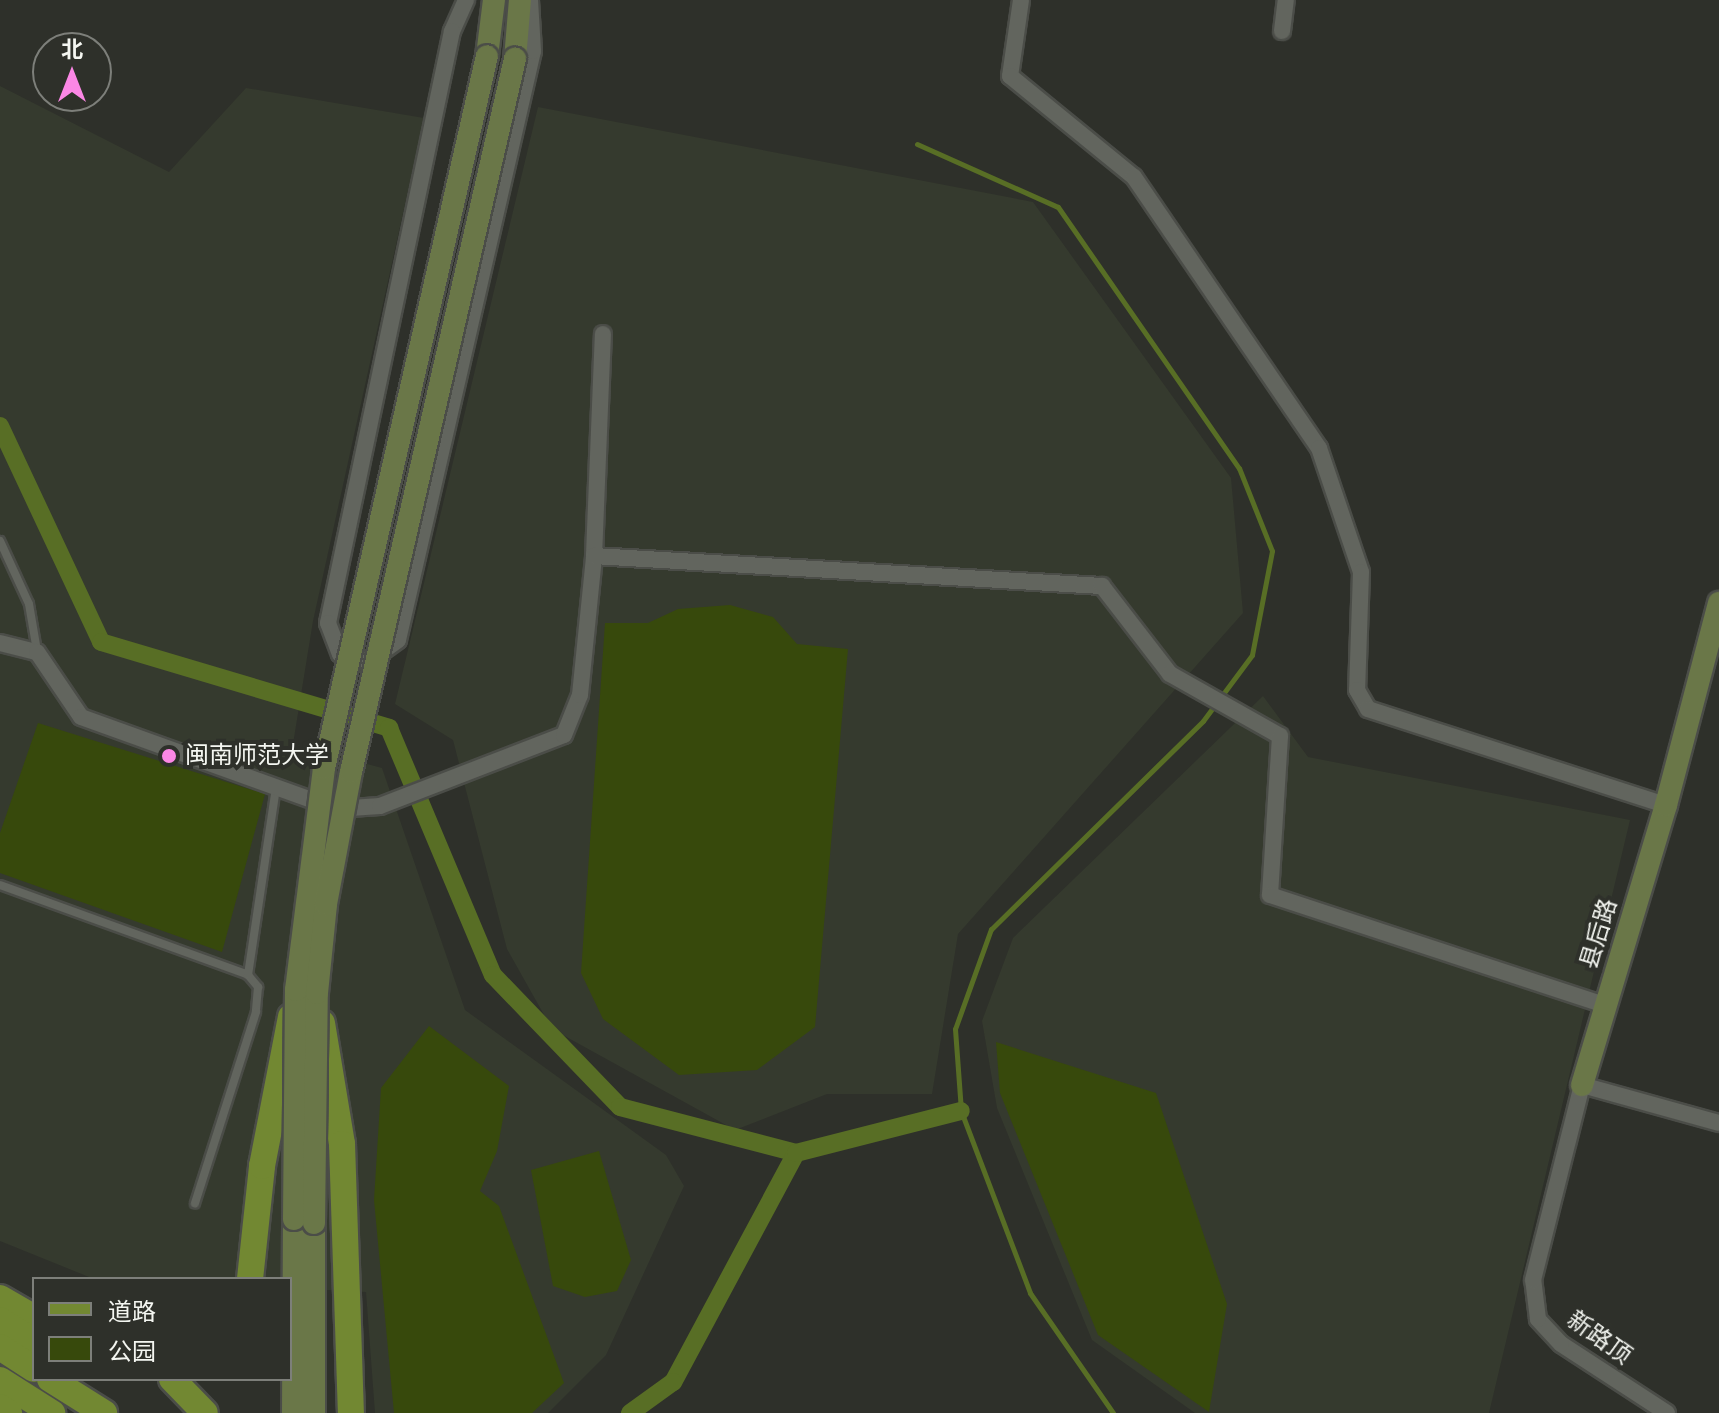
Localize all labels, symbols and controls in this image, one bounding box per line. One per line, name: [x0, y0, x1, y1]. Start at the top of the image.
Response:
north arrow: [32, 32, 112, 112]
text: 北: [61, 37, 83, 62]
place label: 闽南师范大学: [185, 742, 329, 770]
marker: 闽南师范大学: [160, 747, 178, 765]
street label: 县后路: [1575, 895, 1623, 973]
legend: [32, 1277, 292, 1381]
text: 道路: [108, 1298, 156, 1326]
street label: 新路顶: [1561, 1305, 1637, 1371]
text: 公园: [108, 1338, 156, 1366]

